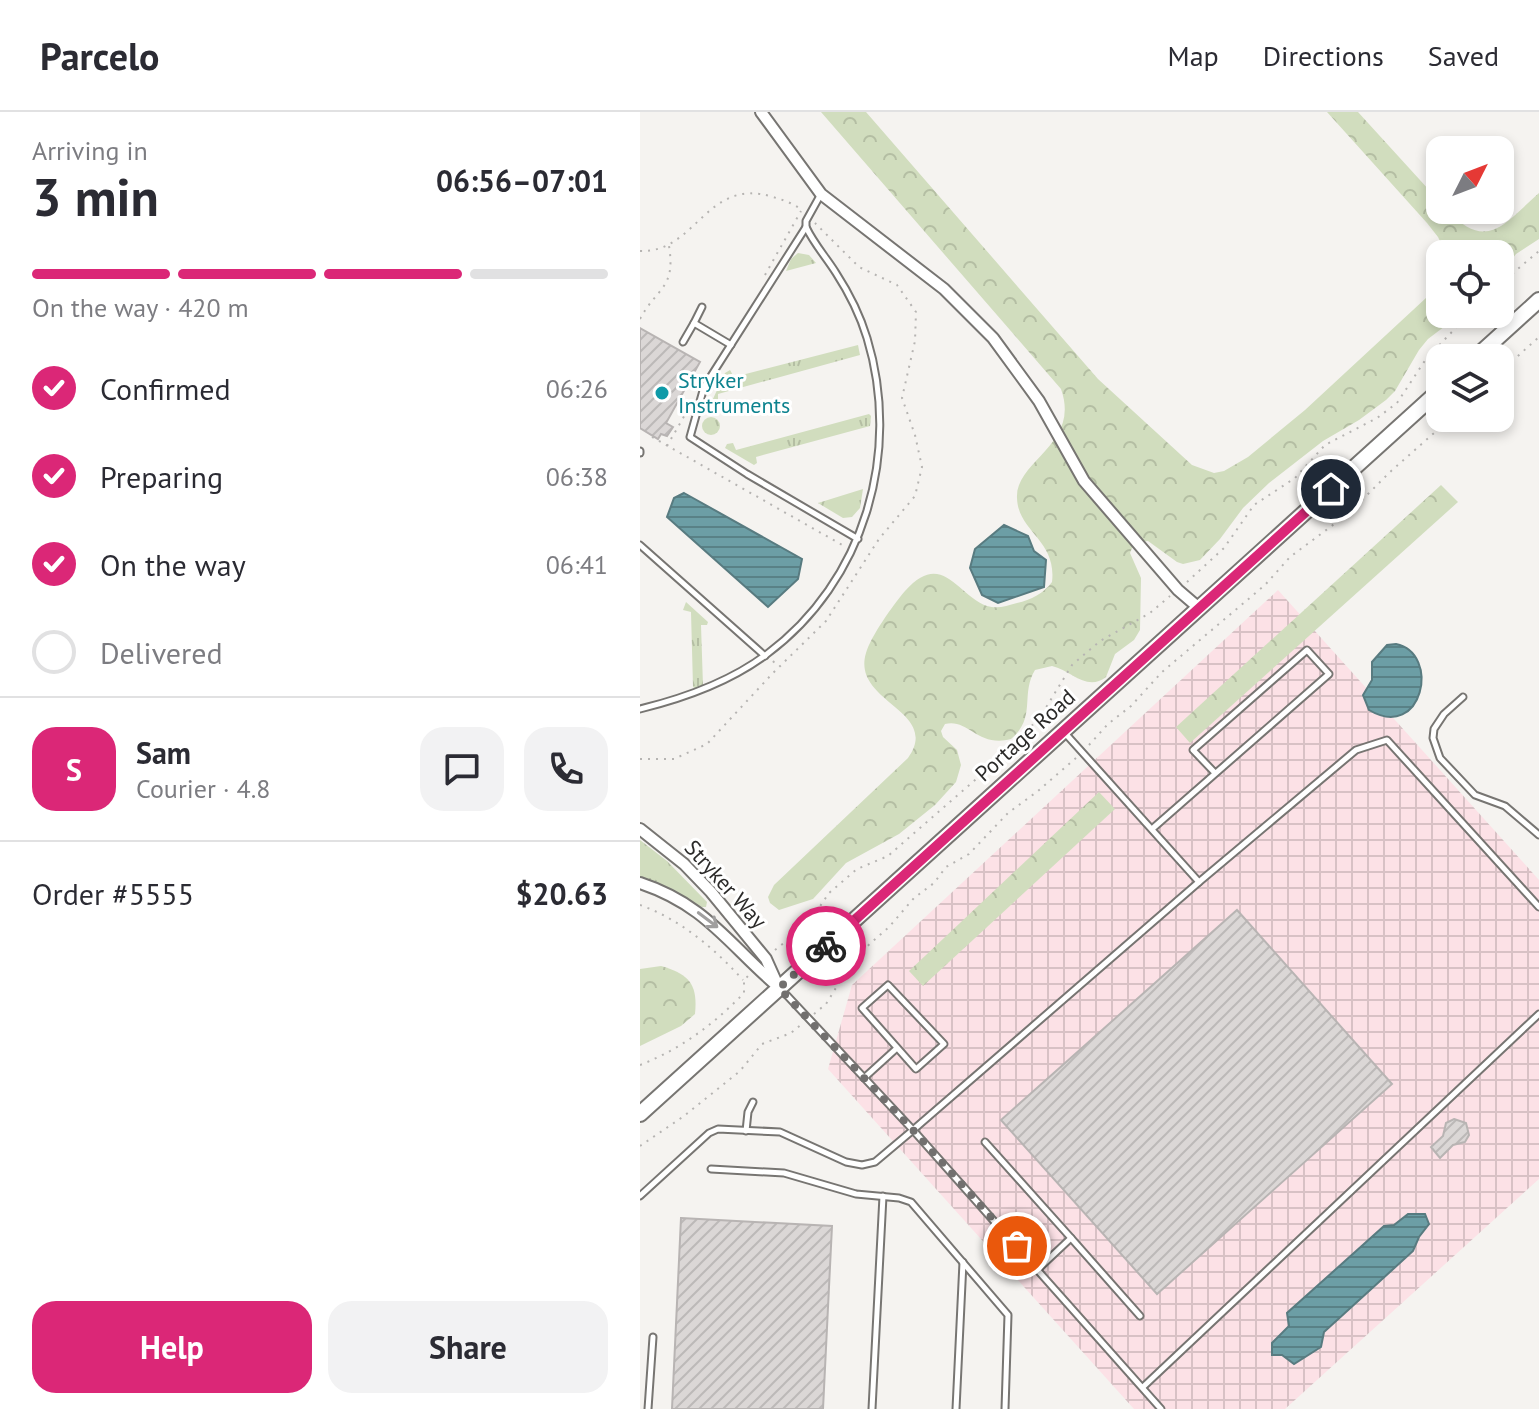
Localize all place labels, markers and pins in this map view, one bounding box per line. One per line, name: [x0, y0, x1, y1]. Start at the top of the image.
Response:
place label: Stryker Instruments: [678, 366, 790, 419]
marker: Stryker Instruments: [653, 384, 671, 402]
pin: [1297, 455, 1365, 523]
pin: [983, 1212, 1051, 1280]

